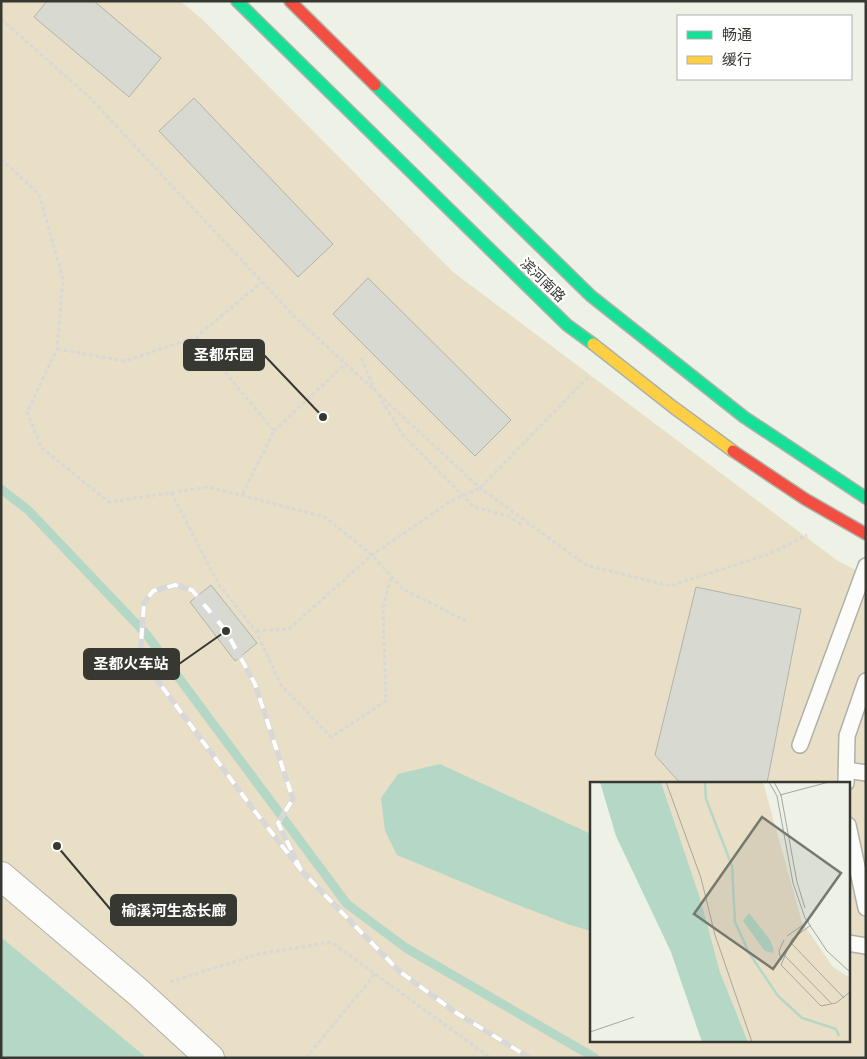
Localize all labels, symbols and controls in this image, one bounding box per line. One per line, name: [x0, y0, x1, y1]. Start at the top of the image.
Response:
legend: [677, 15, 852, 80]
text: 畅通: [722, 24, 752, 45]
text: 缓行: [722, 49, 752, 70]
street label: 滨河南路: [517, 254, 569, 306]
callout: 圣都乐园: [184, 340, 264, 370]
text: 圣都乐园: [194, 344, 254, 365]
callout: 圣都火车站: [84, 649, 179, 679]
text: 圣都火车站: [93, 653, 169, 674]
inset map: [590, 782, 850, 1042]
callout: 榆溪河生态长廊: [111, 895, 236, 925]
text: 榆溪河生态长廊: [121, 900, 227, 921]

